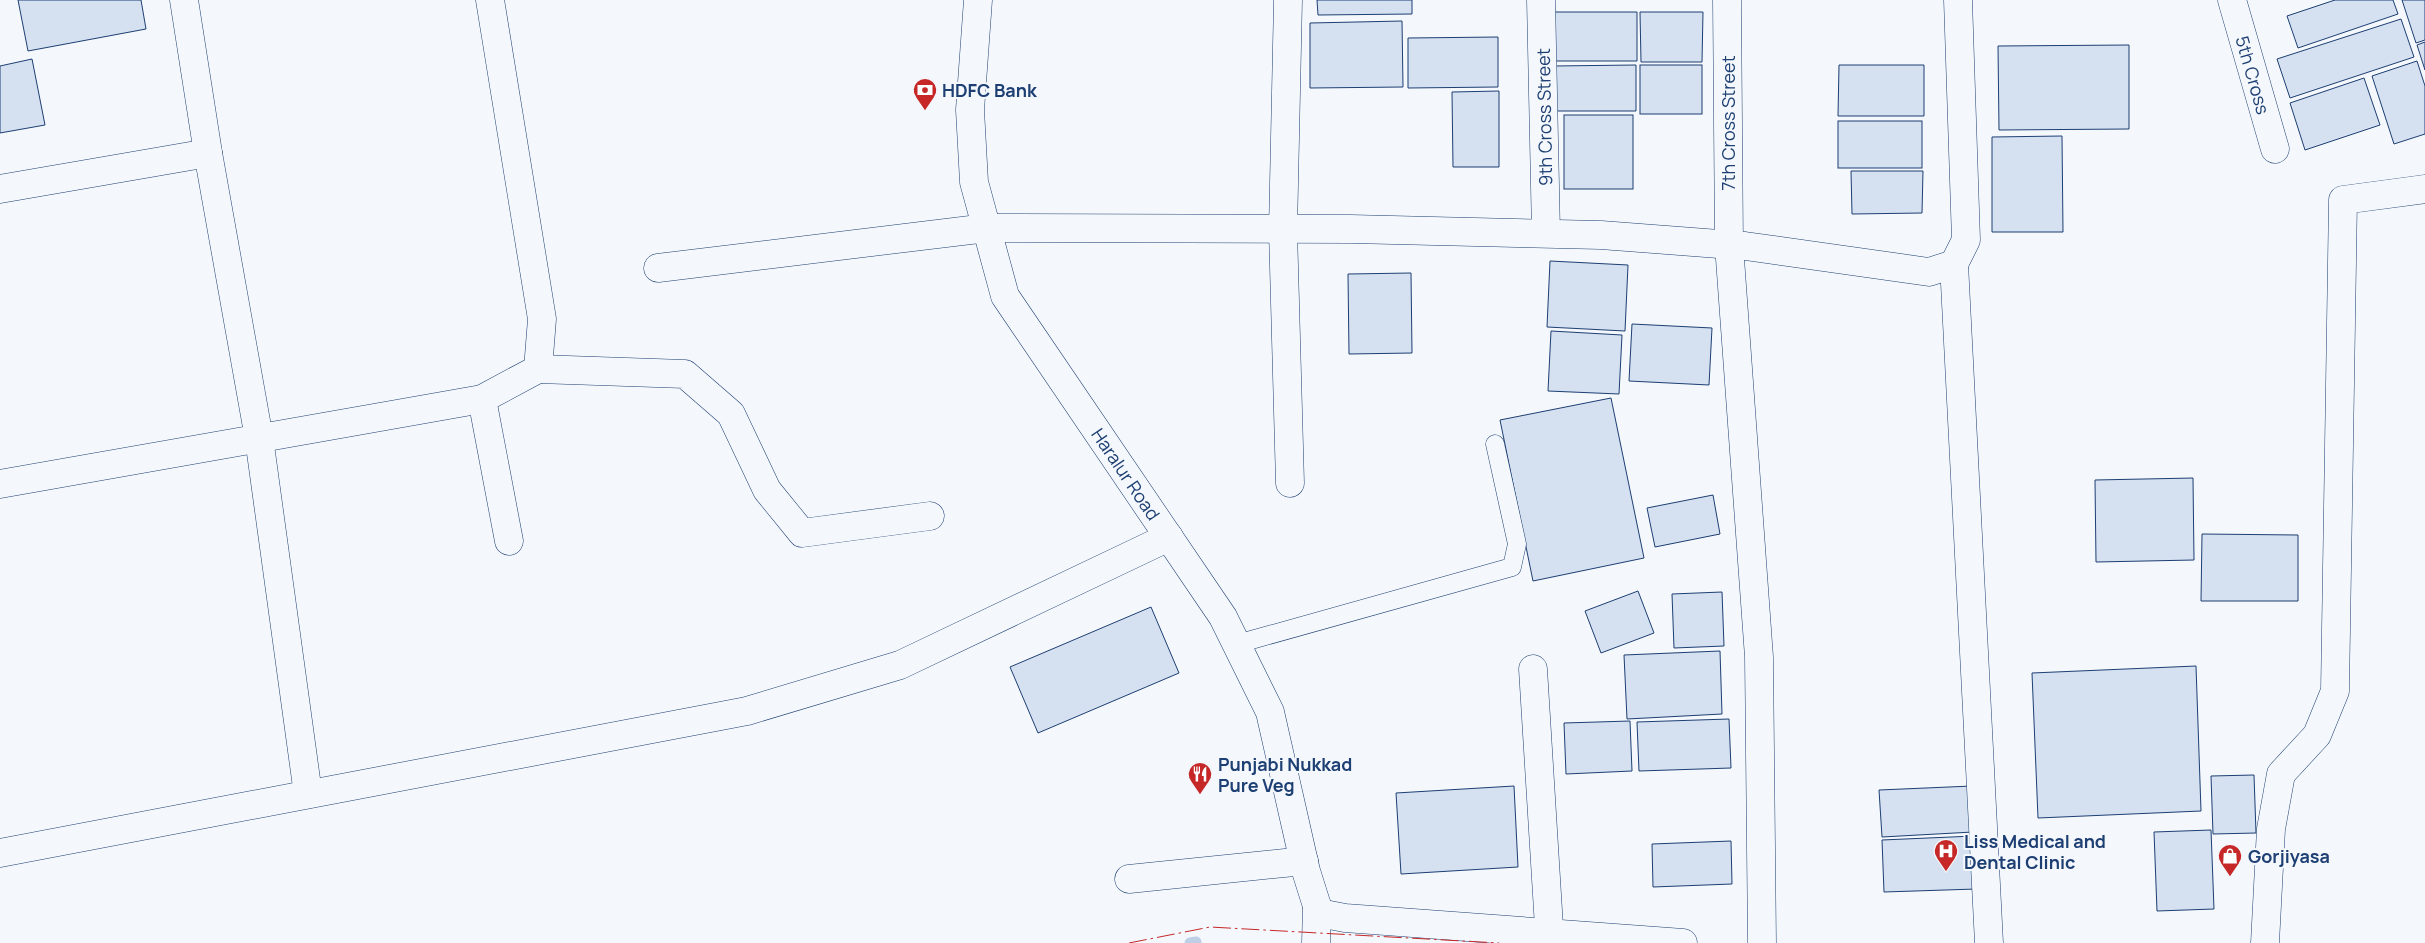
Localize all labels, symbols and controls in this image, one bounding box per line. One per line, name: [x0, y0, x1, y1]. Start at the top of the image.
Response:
street label: 5th Cross: [2230, 33, 2276, 117]
street label: 9th Cross Street: [1531, 48, 1557, 186]
street label: 7th Cross Street: [1716, 55, 1740, 191]
bank icon: HDFC Bank: [912, 77, 938, 111]
place label: HDFC Bank: [942, 78, 1038, 102]
street label: Haralur Road: [1086, 423, 1166, 525]
place label: Punjabi Nukkad Pure Veg: [1218, 752, 1352, 797]
restaurant icon: Punjabi Nukkad Pure Veg: [1187, 761, 1213, 795]
place label: Liss Medical and Dental Clinic: [1964, 829, 2106, 874]
hospital icon: Liss Medical and Dental Clinic: [1933, 838, 1959, 872]
shop icon: Gorjiyasa: [2217, 843, 2243, 877]
place label: Gorjiyasa: [2248, 844, 2330, 868]

